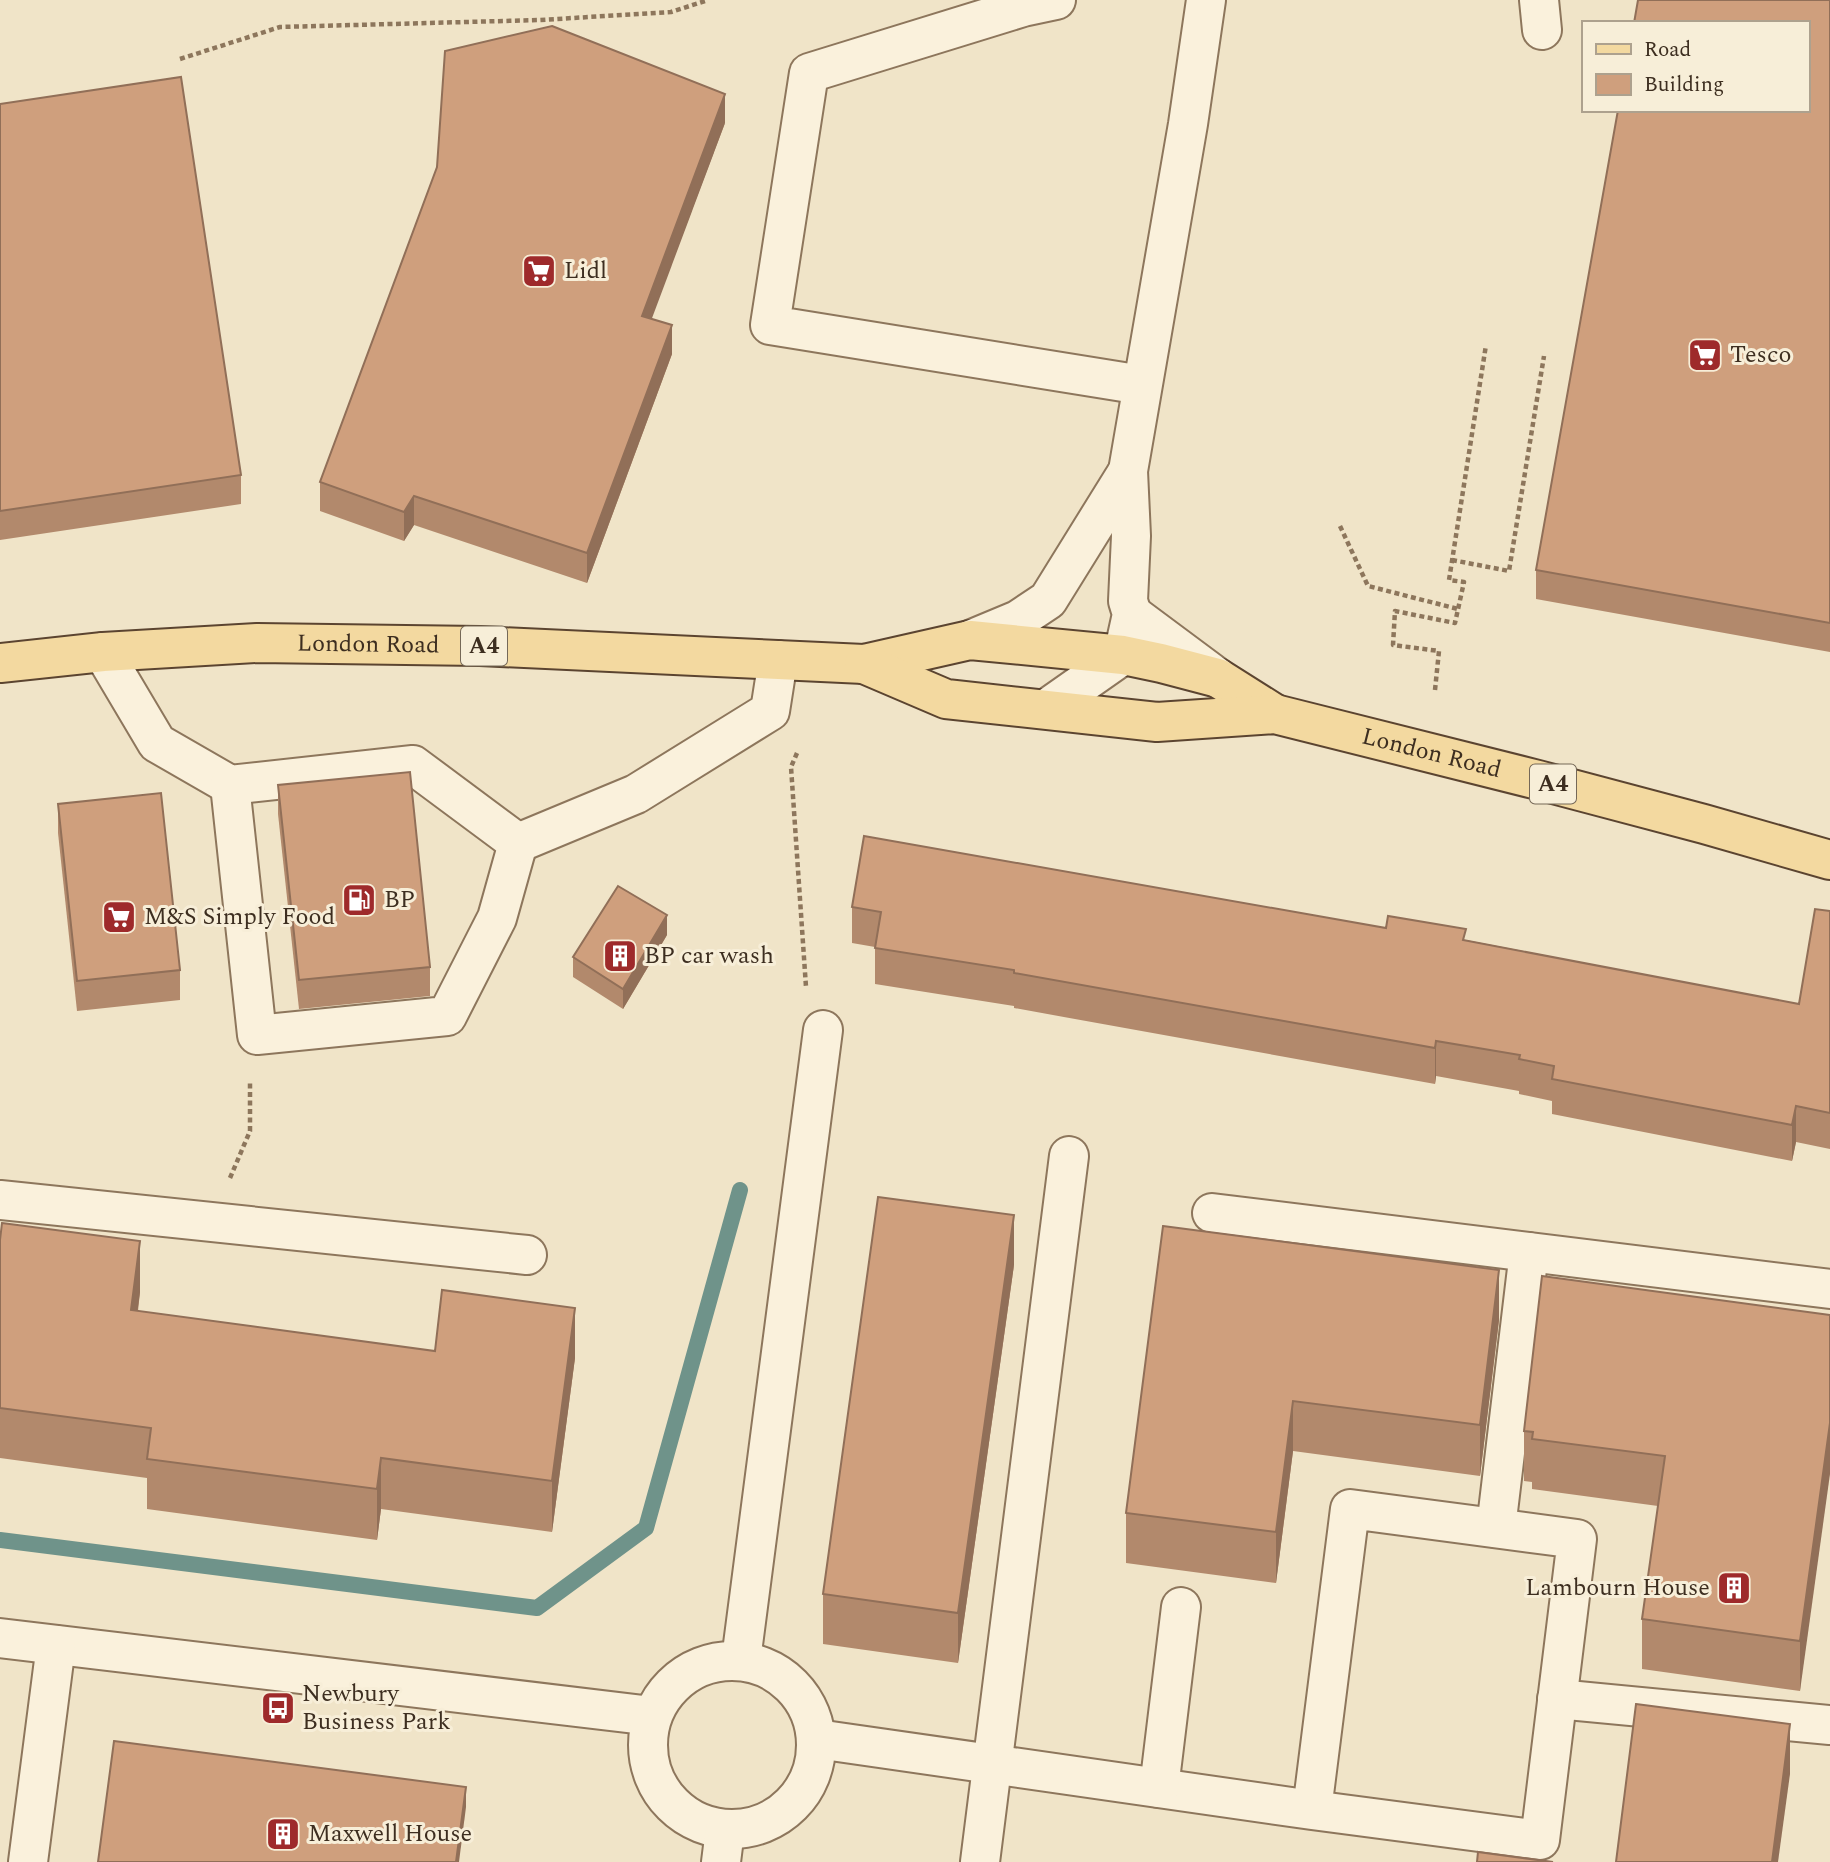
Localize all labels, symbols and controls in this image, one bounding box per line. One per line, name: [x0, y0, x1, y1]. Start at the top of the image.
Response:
legend: [1582, 21, 1809, 112]
text: Road: [1644, 34, 1691, 66]
text: Building: [1644, 69, 1724, 101]
supermarket icon: Lidl: [520, 252, 558, 290]
place label: Lidl: [564, 253, 607, 289]
supermarket icon: Tesco: [1686, 336, 1724, 374]
place label: Tesco: [1730, 337, 1791, 373]
street label: London Road: [297, 626, 440, 663]
road number: A4: [461, 626, 507, 666]
street label: London Road: [1358, 718, 1505, 788]
road number: A4: [1530, 764, 1576, 804]
fuel station icon: BP: [340, 881, 378, 919]
place label: BP: [384, 882, 415, 918]
supermarket icon: M&S Simply Food: [100, 898, 138, 936]
place label: M&S Simply Food: [144, 899, 335, 935]
building icon: BP car wash: [601, 937, 639, 975]
place label: BP car wash: [644, 938, 774, 974]
building icon: Lambourn House: [1715, 1569, 1753, 1607]
place label: Lambourn House: [1525, 1570, 1710, 1606]
place label: Newbury Business Park: [302, 1676, 451, 1740]
bus stop icon: Newbury Business Park: [259, 1689, 297, 1727]
building icon: Maxwell House: [264, 1815, 302, 1853]
place label: Maxwell House: [308, 1816, 472, 1852]

